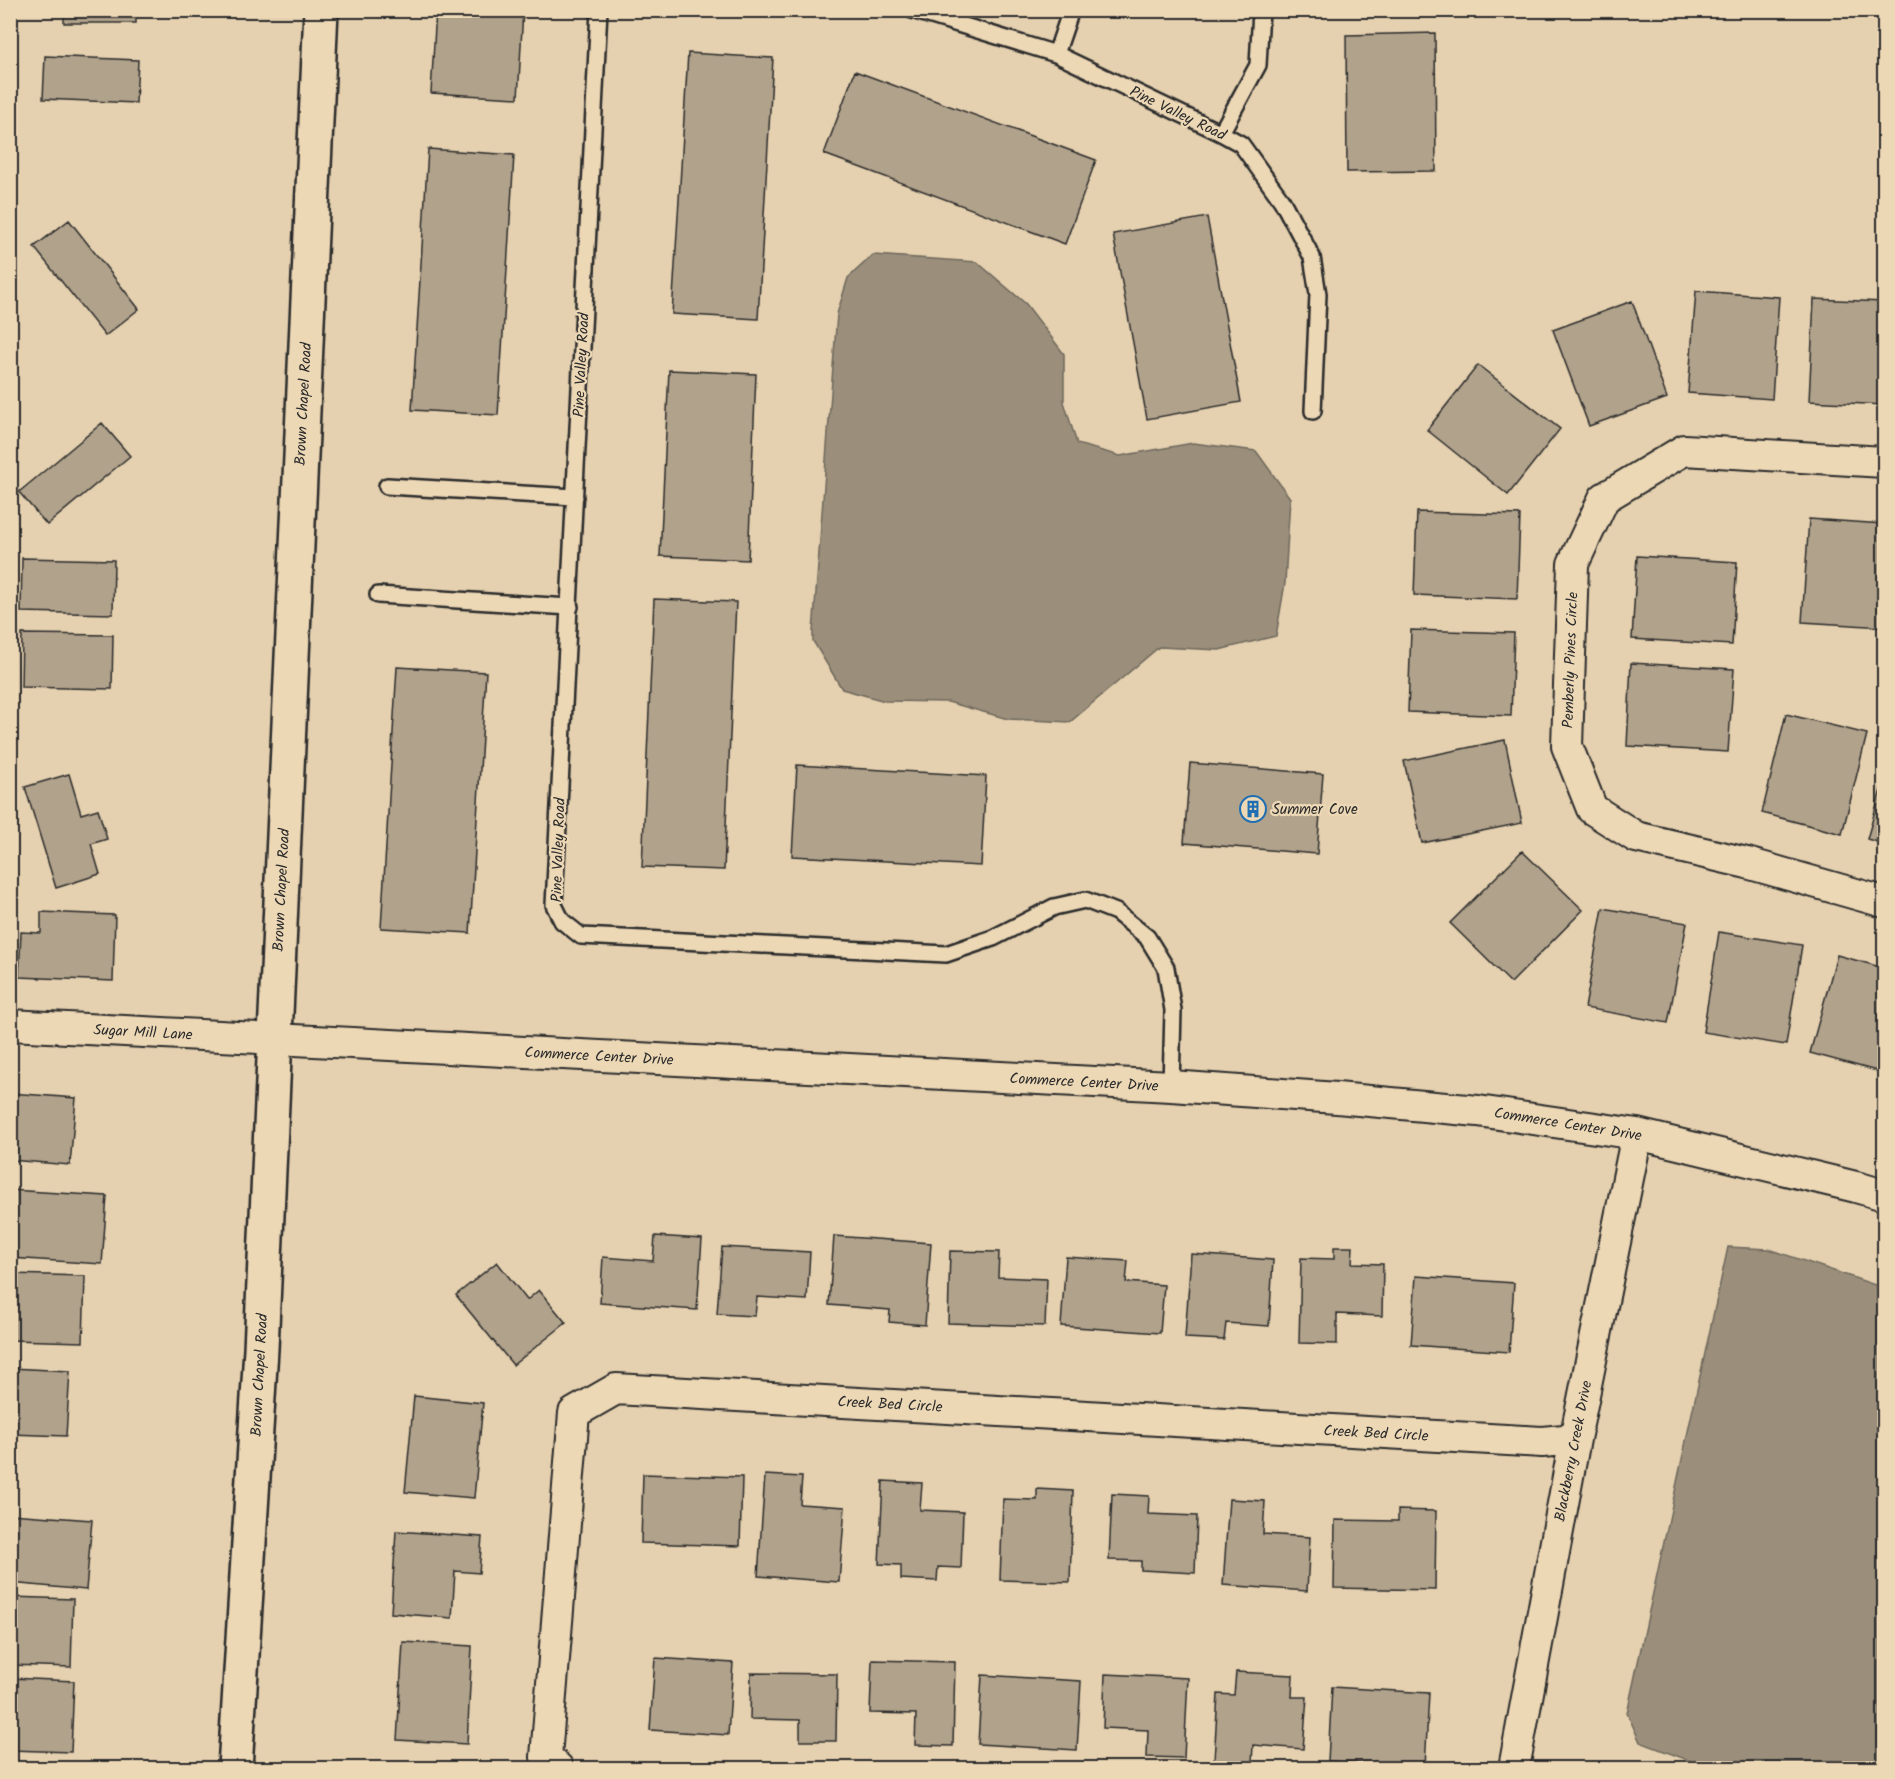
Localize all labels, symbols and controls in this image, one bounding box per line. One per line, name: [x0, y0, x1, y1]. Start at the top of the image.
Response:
street label: Pine Valley Road: [1125, 80, 1230, 148]
street label: Pine Valley Road: [567, 312, 597, 418]
street label: Brown Chapel Road: [289, 341, 319, 466]
street label: Pemberly Pines Circle: [1557, 591, 1585, 729]
building icon: Summer Cove: [1238, 794, 1268, 824]
street label: Pine Valley Road: [545, 797, 573, 903]
place label: Summer Cove: [1272, 798, 1358, 822]
street label: Brown Chapel Road: [267, 827, 297, 952]
street label: Sugar Mill Lane: [93, 1018, 193, 1048]
street label: Commerce Center Drive: [524, 1041, 674, 1073]
street label: Commerce Center Drive: [1009, 1067, 1159, 1099]
street label: Commerce Center Drive: [1492, 1101, 1644, 1149]
street label: Brown Chapel Road: [245, 1312, 275, 1437]
street label: Blackberry Creek Drive: [1549, 1378, 1599, 1524]
street label: Creek Bed Circle: [837, 1390, 943, 1420]
street label: Creek Bed Circle: [1323, 1419, 1429, 1449]

